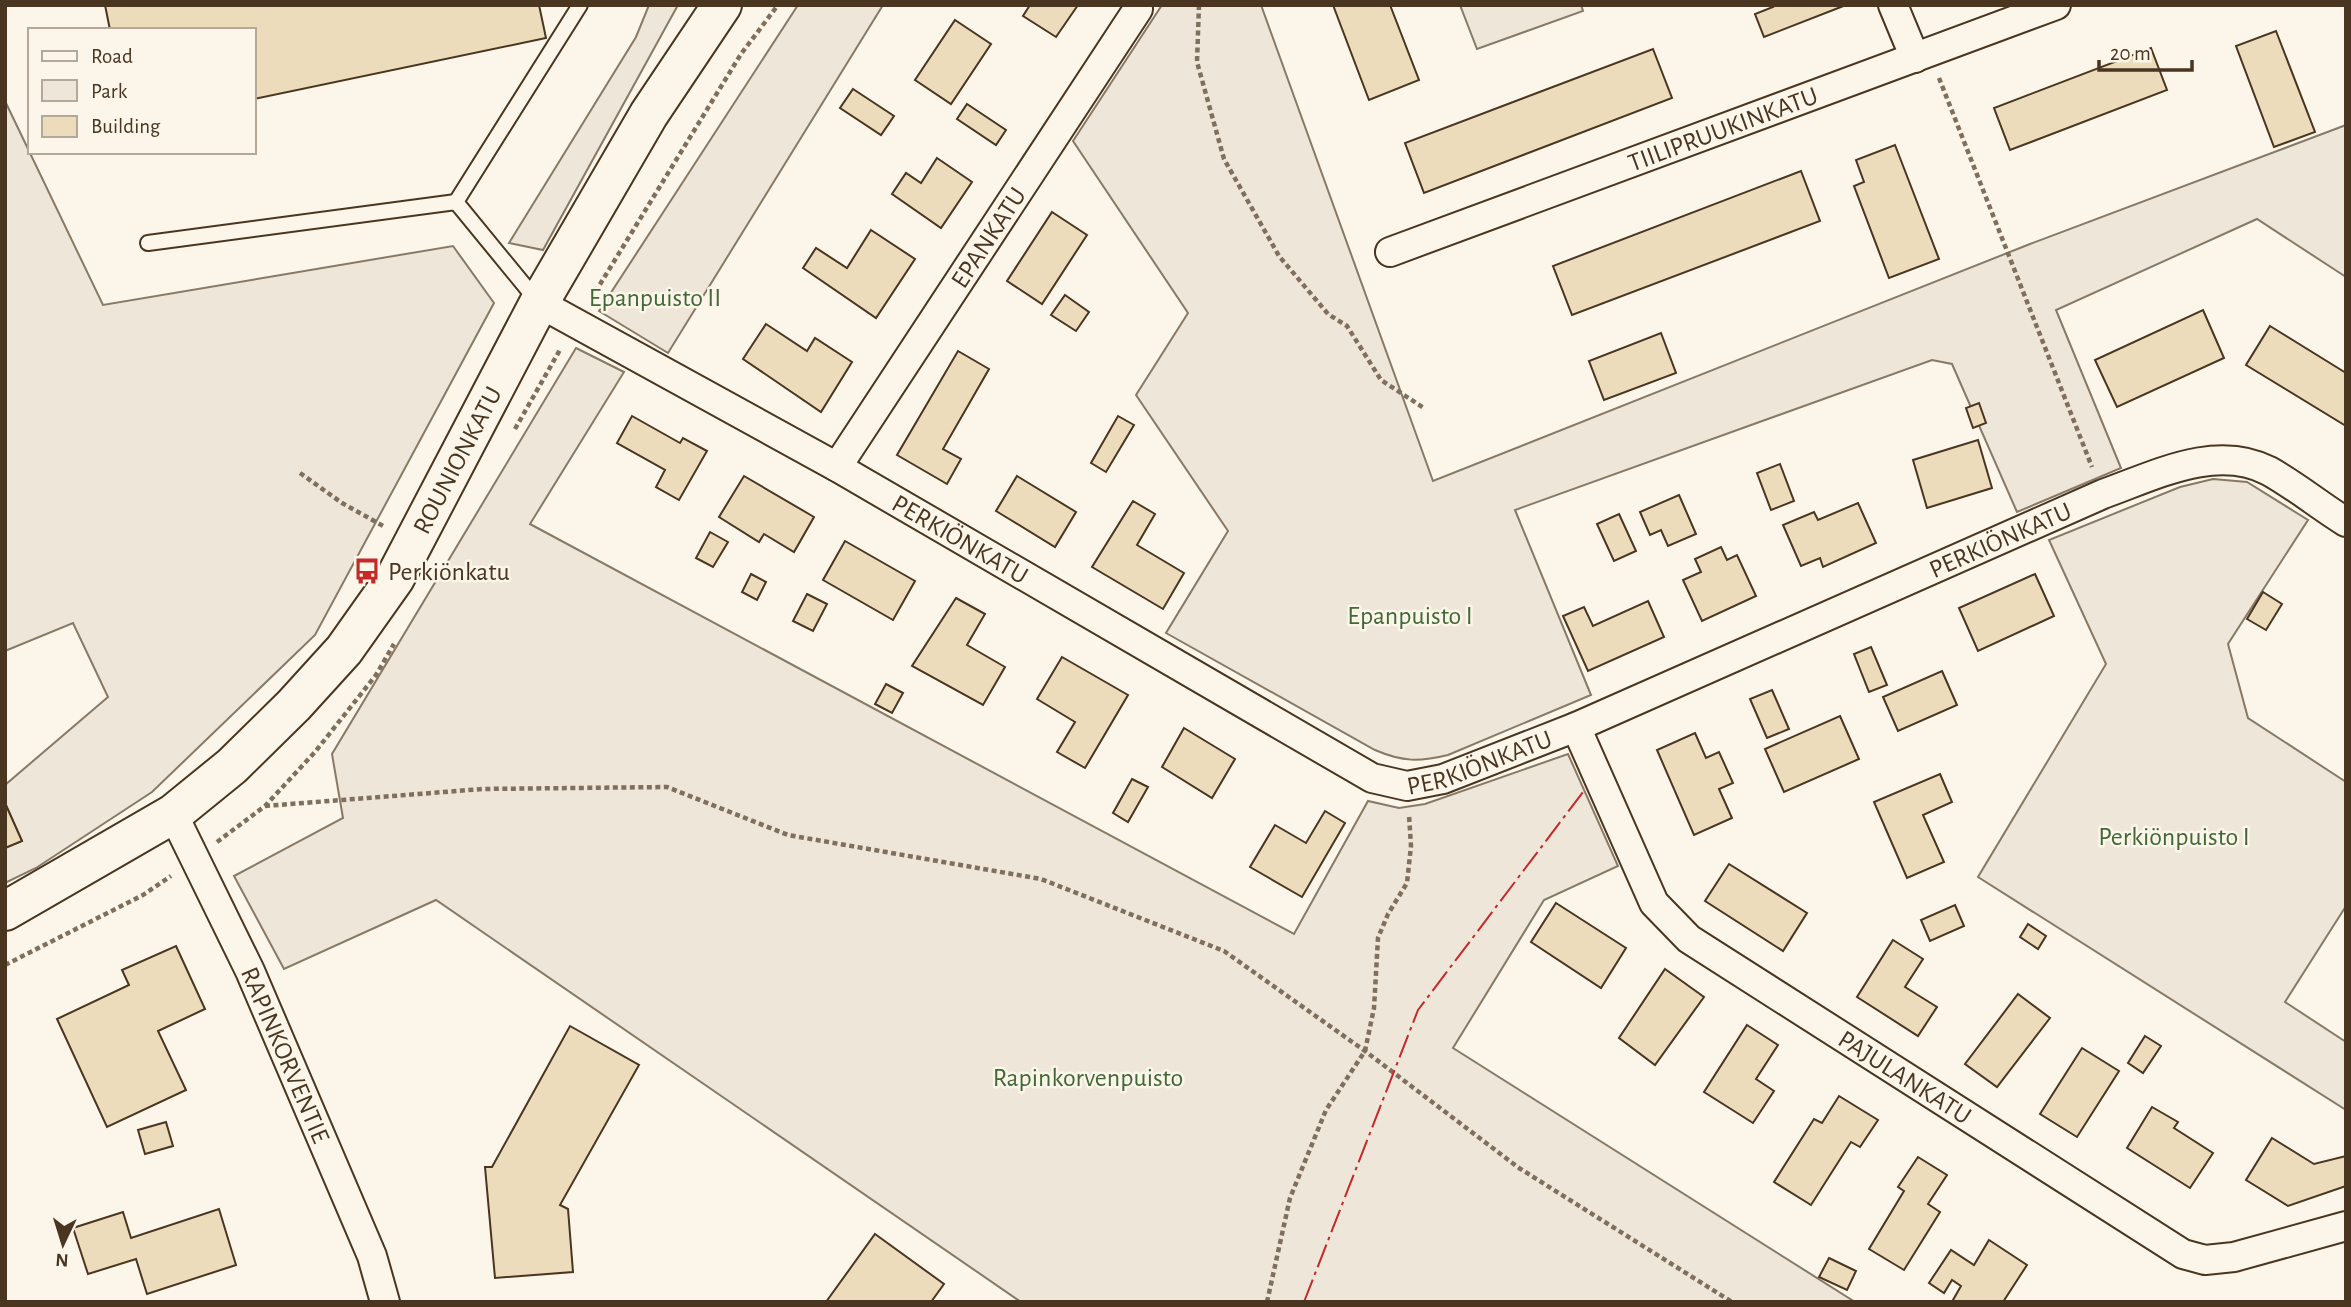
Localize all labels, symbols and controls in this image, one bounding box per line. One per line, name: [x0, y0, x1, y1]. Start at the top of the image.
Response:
legend: [28, 28, 256, 154]
scale bar: [2099, 28, 2192, 72]
text: 20 m: [2110, 43, 2151, 64]
text: Road: [91, 46, 133, 67]
text: Park: [91, 81, 128, 102]
street label: TIILIPRUUKINKATU: [1625, 82, 1822, 177]
text: Building: [91, 116, 161, 137]
street label: EPANKATU: [947, 183, 1031, 293]
park label: Epanpuisto II: [589, 285, 721, 311]
street label: ROUNIONKATU: [409, 382, 507, 538]
street label: PERKIÖNKATU: [888, 490, 1032, 589]
street label: PERKIÖNKATU: [1926, 498, 2075, 583]
bus stop icon: Perkiönkatu: [352, 556, 382, 586]
place label: Perkiönkatu: [388, 559, 510, 585]
park label: Epanpuisto I: [1347, 603, 1473, 629]
street label: PERKIÖNKATU: [1405, 726, 1556, 800]
park label: Perkiönpuisto I: [2098, 824, 2250, 850]
street label: RAPINKORVENTIE: [236, 963, 334, 1147]
street label: PAJULANKATU: [1833, 1026, 1976, 1129]
park label: Rapinkorvenpuisto: [993, 1065, 1183, 1091]
north arrow: [28, 1209, 98, 1279]
text: N: [55, 1250, 69, 1269]

